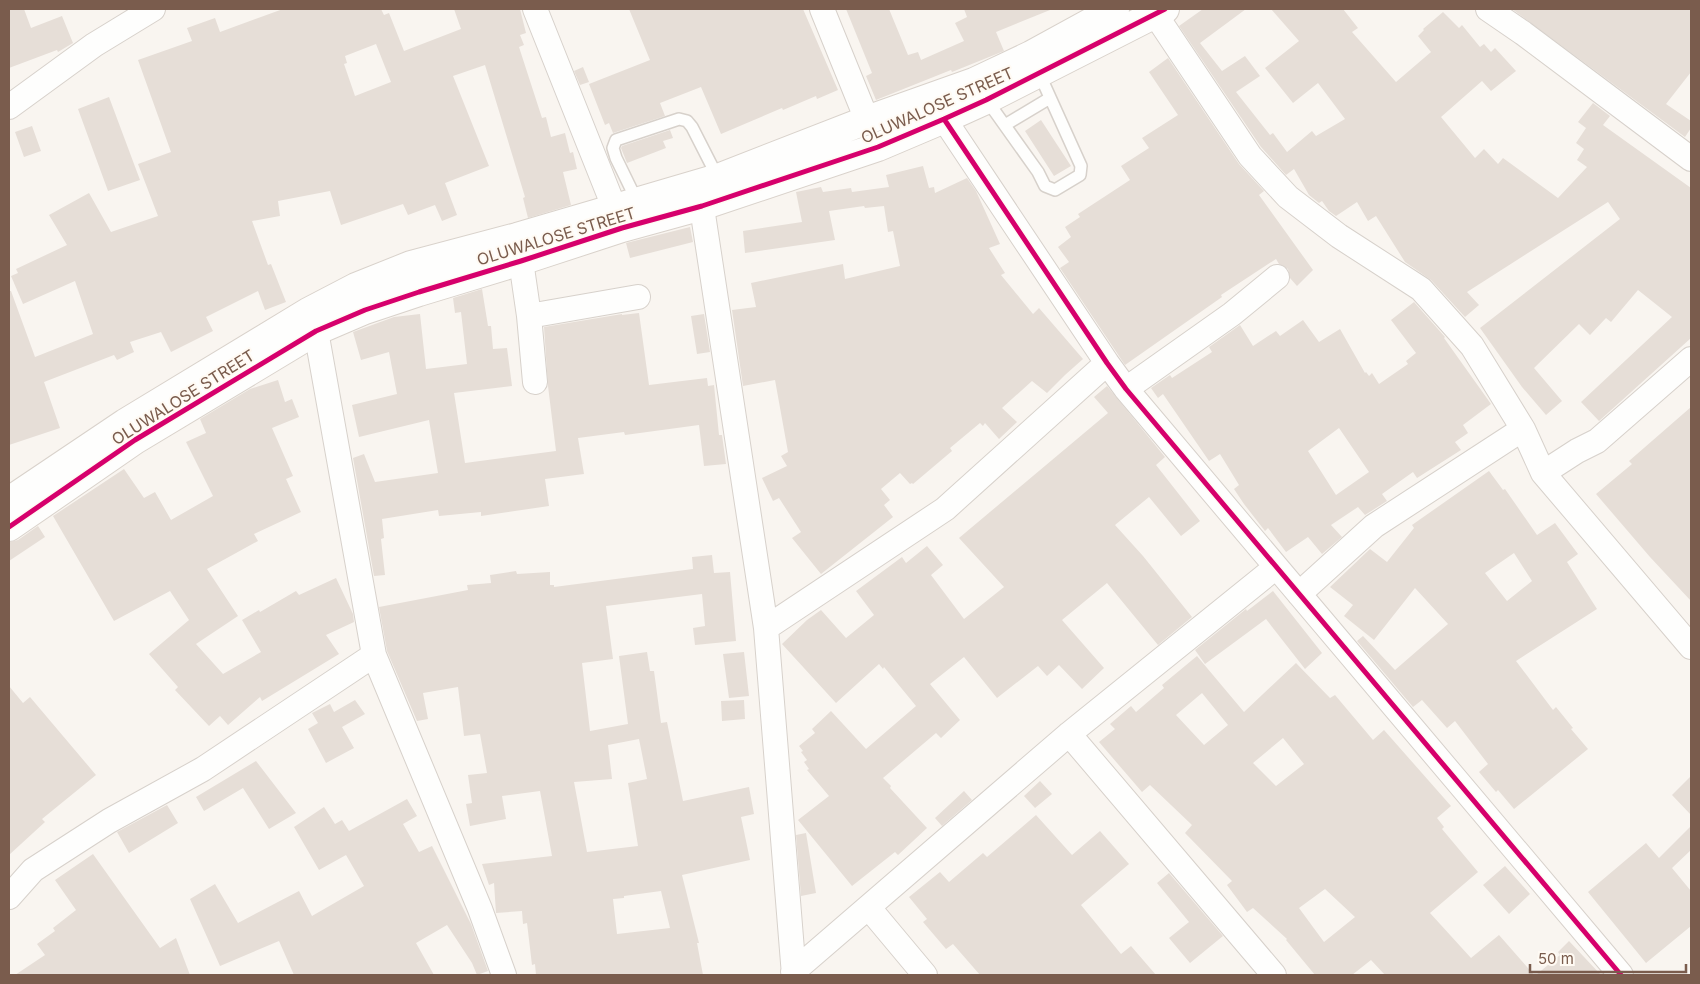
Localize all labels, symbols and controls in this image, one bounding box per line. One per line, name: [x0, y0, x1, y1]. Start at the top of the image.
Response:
street label: OLUWALOSE STREET: [858, 62, 1016, 148]
street label: OLUWALOSE STREET: [474, 202, 638, 270]
street label: OLUWALOSE STREET: [108, 345, 258, 449]
scale bar: [1530, 942, 1686, 974]
text: 50 m: [1538, 949, 1574, 968]

